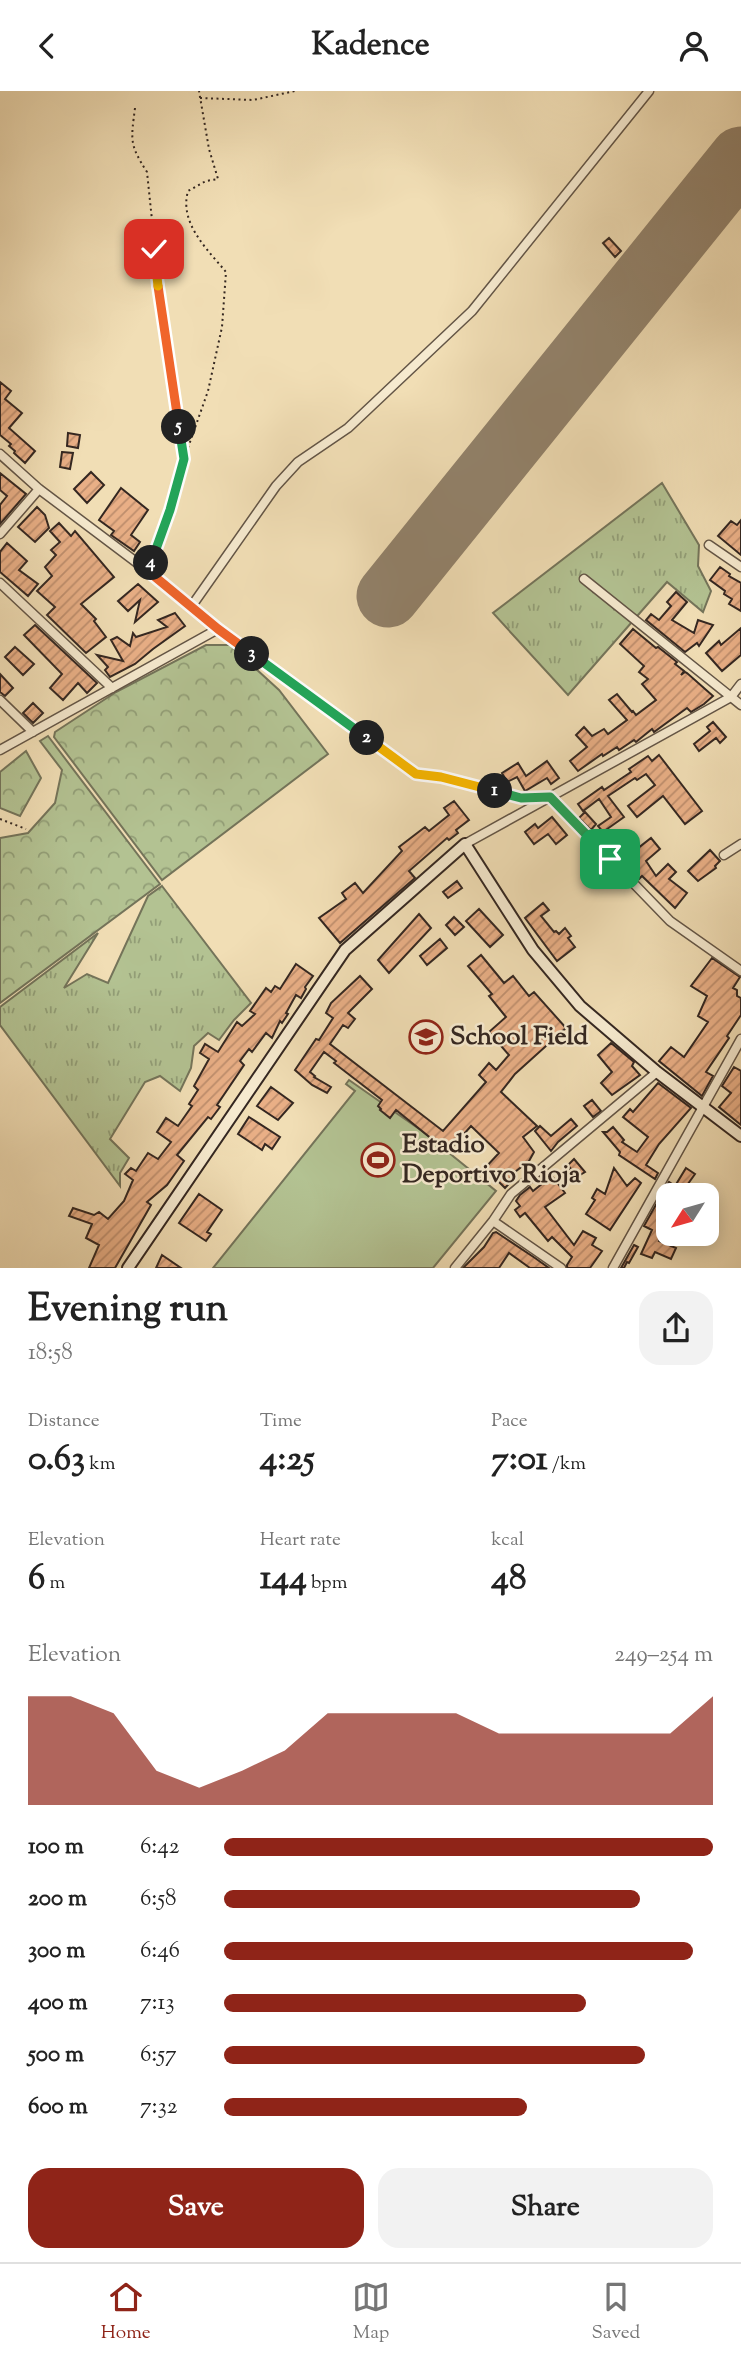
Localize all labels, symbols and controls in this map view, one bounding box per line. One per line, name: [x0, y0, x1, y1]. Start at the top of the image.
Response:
text: Kadence: [311, 23, 430, 69]
icon: back: [28, 27, 66, 65]
icon: person: [675, 27, 713, 65]
pin: [124, 219, 184, 279]
icon: check: [135, 230, 173, 268]
pin: 5: [162, 409, 196, 445]
text: 5: [175, 413, 182, 440]
pin: 4: [134, 545, 168, 581]
text: 4: [146, 549, 155, 576]
pin: 3: [234, 637, 270, 671]
text: 3: [248, 640, 255, 667]
pin: 2: [350, 721, 384, 755]
text: 2: [362, 724, 371, 751]
pin: 1: [477, 773, 512, 809]
text: 1: [491, 777, 498, 804]
pin: [580, 829, 640, 889]
icon: arrive: [591, 840, 629, 878]
school or university icon: School Field: [407, 1018, 445, 1056]
place label: School Field: [450, 1019, 588, 1056]
place label: Estadio Deportivo Rioja: [402, 1127, 581, 1194]
sports icon: Estadio Deportivo Rioja: [359, 1141, 397, 1179]
north arrow: [656, 1183, 719, 1246]
map controls: [656, 1183, 719, 1246]
text: Evening run: [28, 1284, 228, 1338]
button: share: [639, 1291, 713, 1365]
text: 18:58: [28, 1337, 73, 1370]
text: Distance: [28, 1408, 100, 1435]
text: Time: [260, 1408, 302, 1435]
text: Pace: [491, 1408, 528, 1435]
text: 0.63: [28, 1435, 85, 1486]
text: 4:25: [260, 1435, 315, 1486]
text: 7:01: [491, 1435, 548, 1486]
text: km: [85, 1451, 115, 1478]
text: /km: [548, 1451, 586, 1478]
text: Elevation: [28, 1527, 105, 1554]
text: Heart rate: [260, 1527, 341, 1554]
text: kcal: [491, 1527, 524, 1554]
text: 6: [28, 1554, 45, 1605]
text: 144: [260, 1554, 307, 1605]
text: 48: [491, 1554, 526, 1605]
text: m: [45, 1570, 65, 1597]
text: bpm: [307, 1570, 347, 1597]
text: Elevation: [28, 1639, 121, 1672]
text: 249–254 m: [614, 1639, 713, 1672]
text: 100 m: [28, 1831, 84, 1864]
text: 6:42: [140, 1831, 180, 1864]
text: 200 m: [28, 1883, 87, 1916]
text: 6:58: [140, 1883, 177, 1916]
text: 300 m: [28, 1935, 85, 1968]
text: 6:46: [140, 1935, 180, 1968]
text: 400 m: [28, 1987, 88, 2020]
text: 7:13: [140, 1987, 175, 2020]
text: 500 m: [28, 2039, 84, 2072]
text: 6:57: [140, 2039, 177, 2072]
text: 600 m: [28, 2091, 88, 2124]
text: 7:32: [140, 2091, 178, 2124]
button: Save: [28, 2168, 364, 2248]
button: Share: [378, 2168, 713, 2248]
tab: Home: [101, 2278, 151, 2347]
tab: Map: [352, 2278, 390, 2347]
tab: Saved: [591, 2278, 640, 2347]

